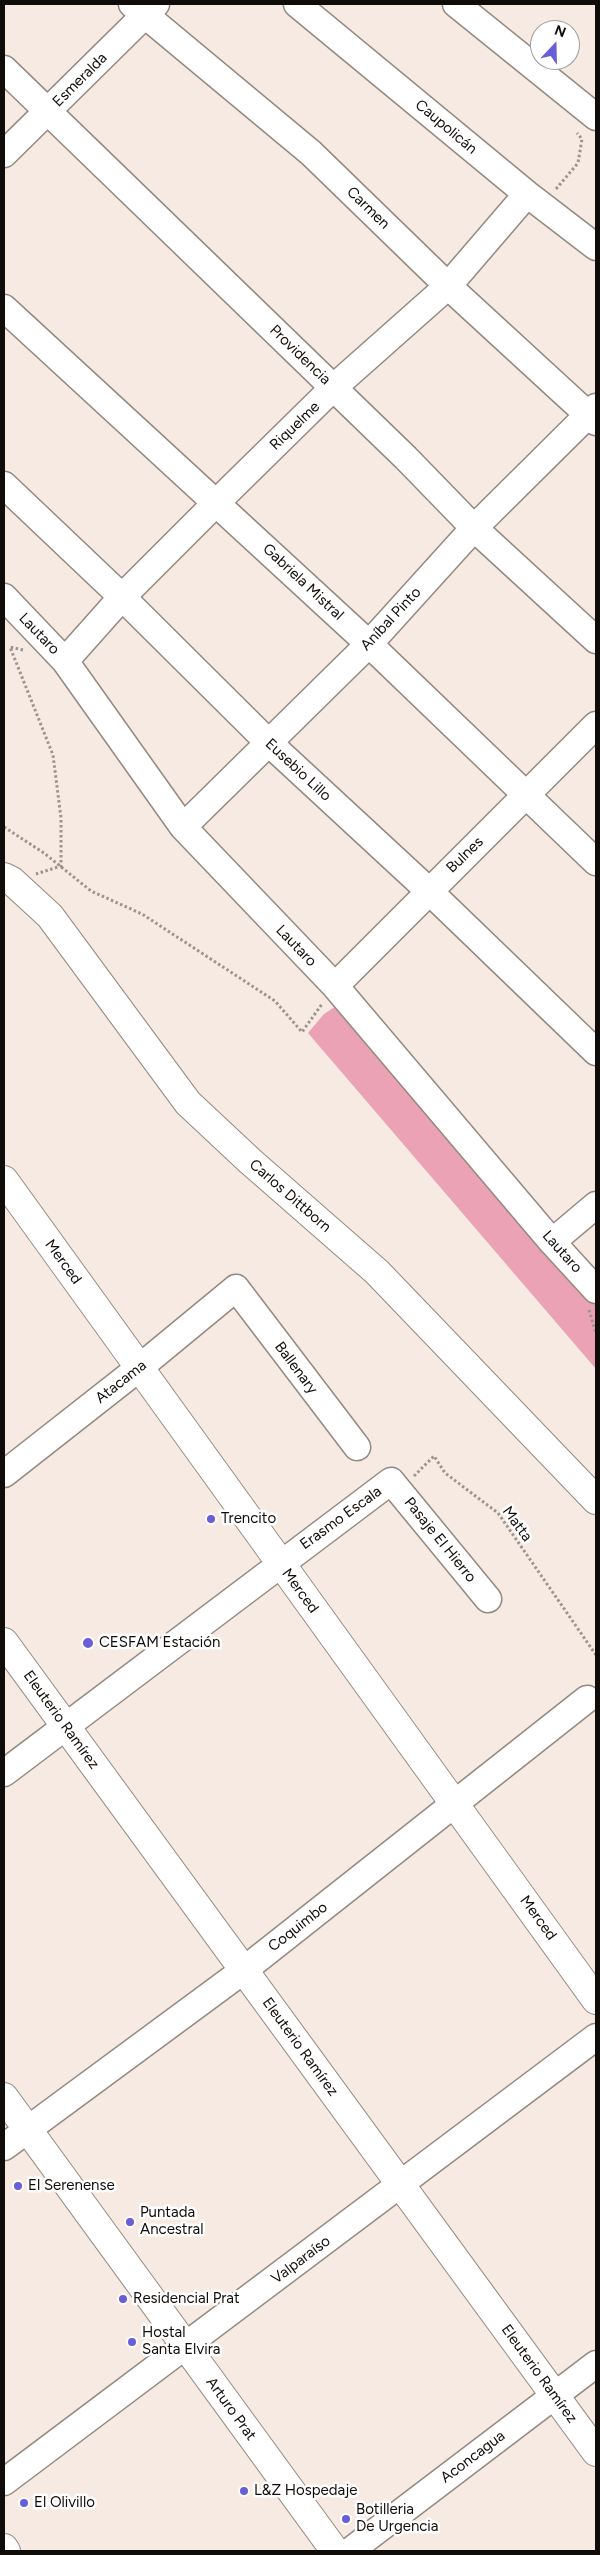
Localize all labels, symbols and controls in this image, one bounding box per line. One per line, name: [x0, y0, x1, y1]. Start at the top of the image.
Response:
north arrow: [530, 20, 580, 70]
text: N: [552, 22, 568, 41]
street label: Esmeralda: [49, 49, 111, 111]
street label: Caupolicán: [411, 96, 481, 158]
street label: Carmen: [343, 183, 393, 233]
street label: Providencia: [266, 321, 334, 389]
street label: Riquelme: [266, 398, 324, 454]
street label: Gabriela Mistral: [259, 540, 347, 624]
street label: Aníbal Pinto: [357, 583, 425, 655]
street label: Lautaro: [15, 609, 63, 659]
street label: Eusebio Lillo: [261, 735, 335, 805]
street label: Bulnes: [443, 833, 487, 877]
street label: Lautaro: [272, 921, 320, 971]
street label: Carlos Dittborn: [245, 1156, 335, 1236]
street label: Lautaro: [538, 1227, 586, 1277]
street label: Merced: [41, 1236, 85, 1288]
street label: Ballenary: [271, 1338, 321, 1398]
street label: Atacama: [92, 1357, 150, 1407]
street label: Erasmo Escala: [297, 1482, 385, 1554]
street label: Pasaje El Hierro: [400, 1494, 480, 1586]
street label: Matta: [498, 1503, 536, 1545]
place label: Trencito: [221, 1510, 276, 1528]
marker: Trencito: [205, 1513, 217, 1525]
street label: Merced: [278, 1565, 322, 1617]
place label: CESFAM Estación: [99, 1634, 220, 1652]
marker: CESFAM Estación: [81, 1636, 95, 1650]
street label: Eleuterio Ramírez: [19, 1667, 103, 1773]
street label: Merced: [516, 1892, 560, 1944]
street label: Coquimbo: [265, 1898, 331, 1956]
street label: Eleuterio Ramírez: [258, 1994, 342, 2100]
place label: El Serenense: [28, 2177, 115, 2195]
marker: El Serenense: [12, 2180, 24, 2192]
place label: Puntada Ancestral: [140, 2204, 204, 2239]
marker: Puntada Ancestral: [124, 2216, 136, 2228]
street label: Valparaíso: [268, 2232, 334, 2288]
place label: Residencial Prat: [133, 2290, 240, 2308]
marker: Residencial Prat: [117, 2293, 129, 2305]
street label: Eleuterio Ramírez: [497, 2321, 581, 2427]
place label: Hostal Santa Elvira: [142, 2324, 220, 2359]
marker: Hostal Santa Elvira: [126, 2336, 138, 2348]
street label: Arturo Prat: [202, 2374, 260, 2444]
street label: Aconcagua: [437, 2427, 509, 2487]
place label: L&Z Hospedaje: [254, 2482, 357, 2500]
marker: L&Z Hospedaje: [238, 2485, 250, 2497]
place label: El Olivillo: [34, 2494, 95, 2512]
marker: El Olivillo: [18, 2497, 30, 2509]
place label: Botilleria De Urgencia: [356, 2501, 438, 2536]
marker: Botilleria De Urgencia: [340, 2513, 352, 2525]

